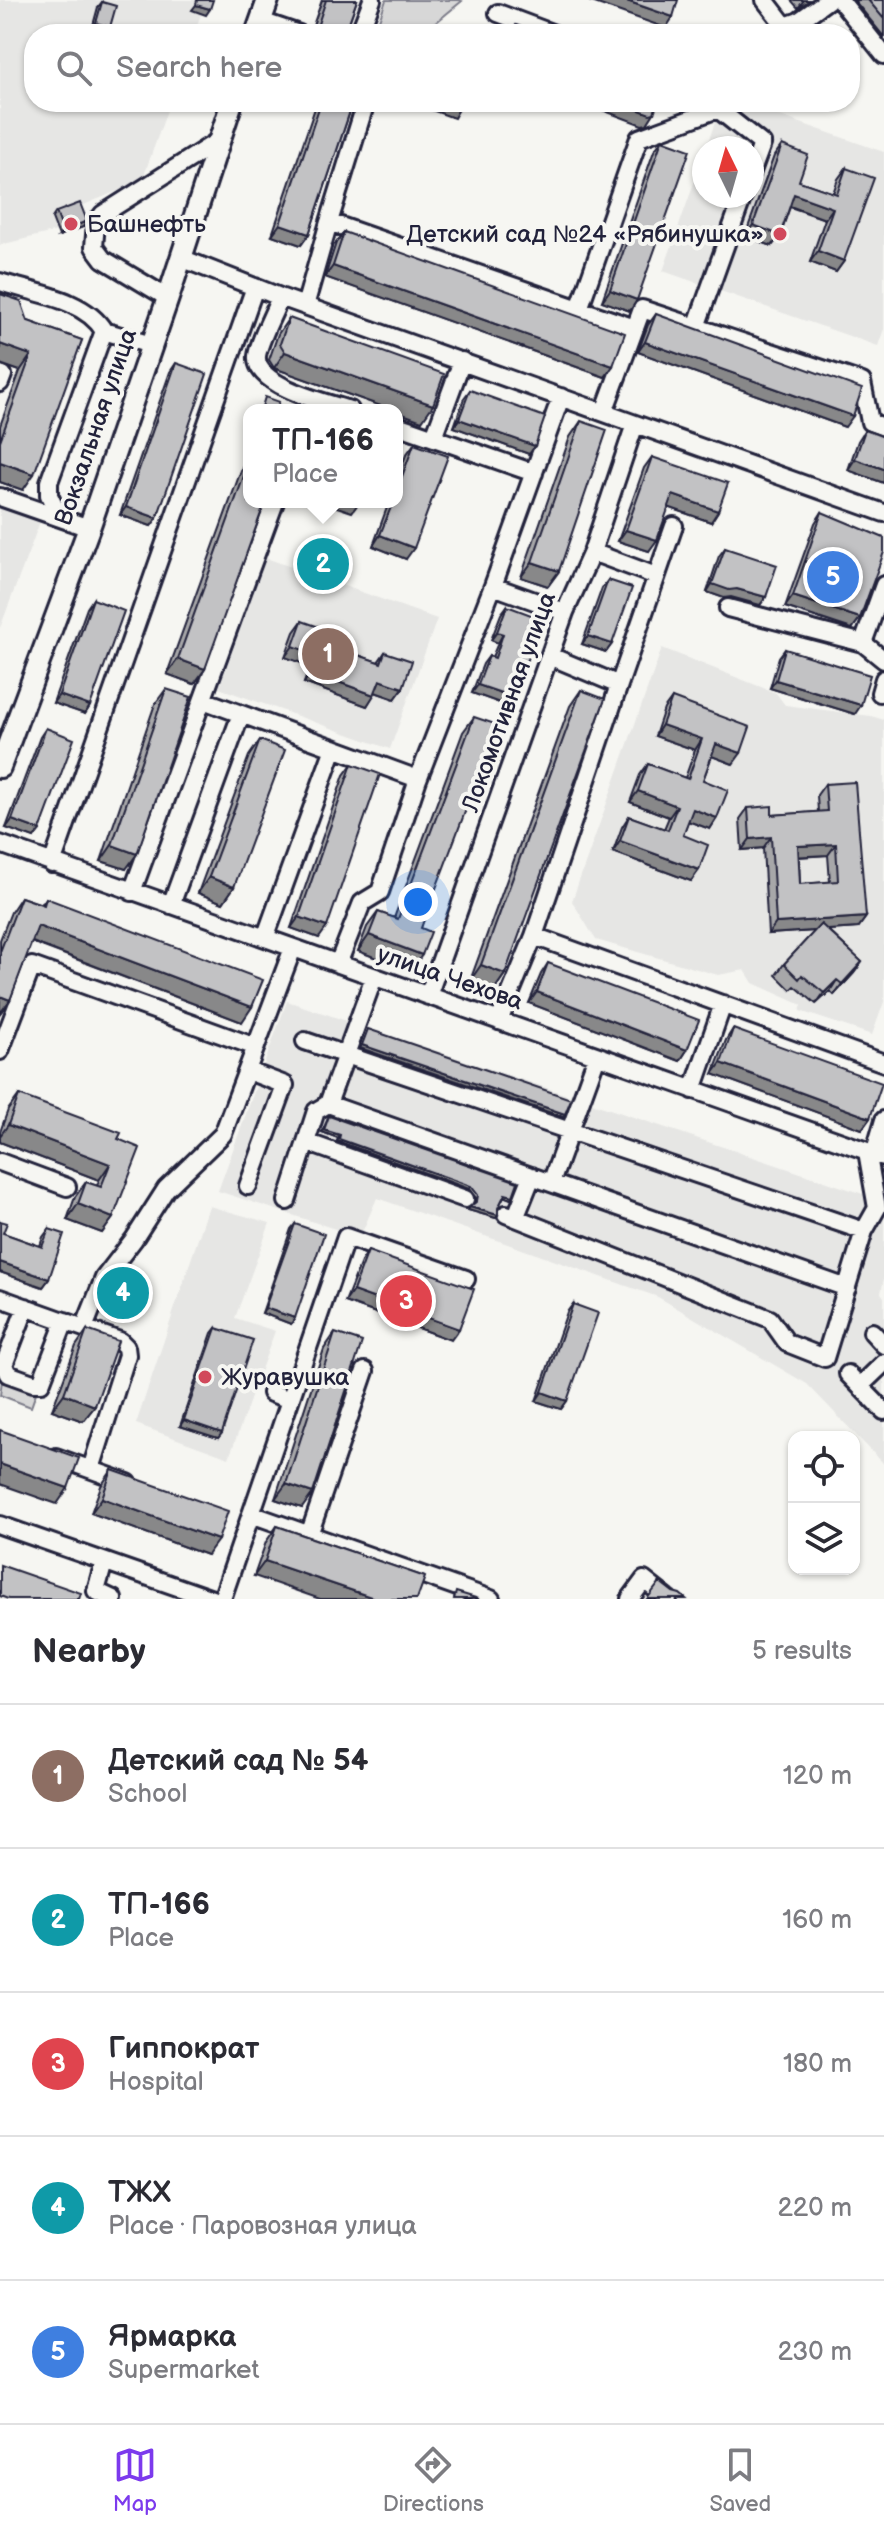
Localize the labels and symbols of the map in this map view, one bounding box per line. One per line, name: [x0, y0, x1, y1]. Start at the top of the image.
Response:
north arrow: [692, 136, 764, 208]
place label: Башнефть: [87, 210, 206, 239]
marker: Башнефть: [62, 215, 80, 233]
place label: Детский сад №24 «Рябинушка»: [406, 220, 764, 249]
marker: Детский сад №24 «Рябинушка»: [771, 225, 789, 243]
street label: Вокзальная улица: [49, 325, 143, 529]
pin: 2: [297, 534, 349, 594]
pin: 5: [807, 547, 859, 607]
street label: Локомотивная улица: [455, 588, 562, 817]
pin: 1: [302, 624, 354, 684]
your location: [398, 882, 438, 922]
street label: улица Чехова: [373, 940, 527, 1016]
pin: 4: [97, 1263, 149, 1323]
pin: 3: [380, 1271, 432, 1331]
place label: Журавушка: [221, 1363, 349, 1392]
marker: Журавушка: [196, 1368, 214, 1386]

